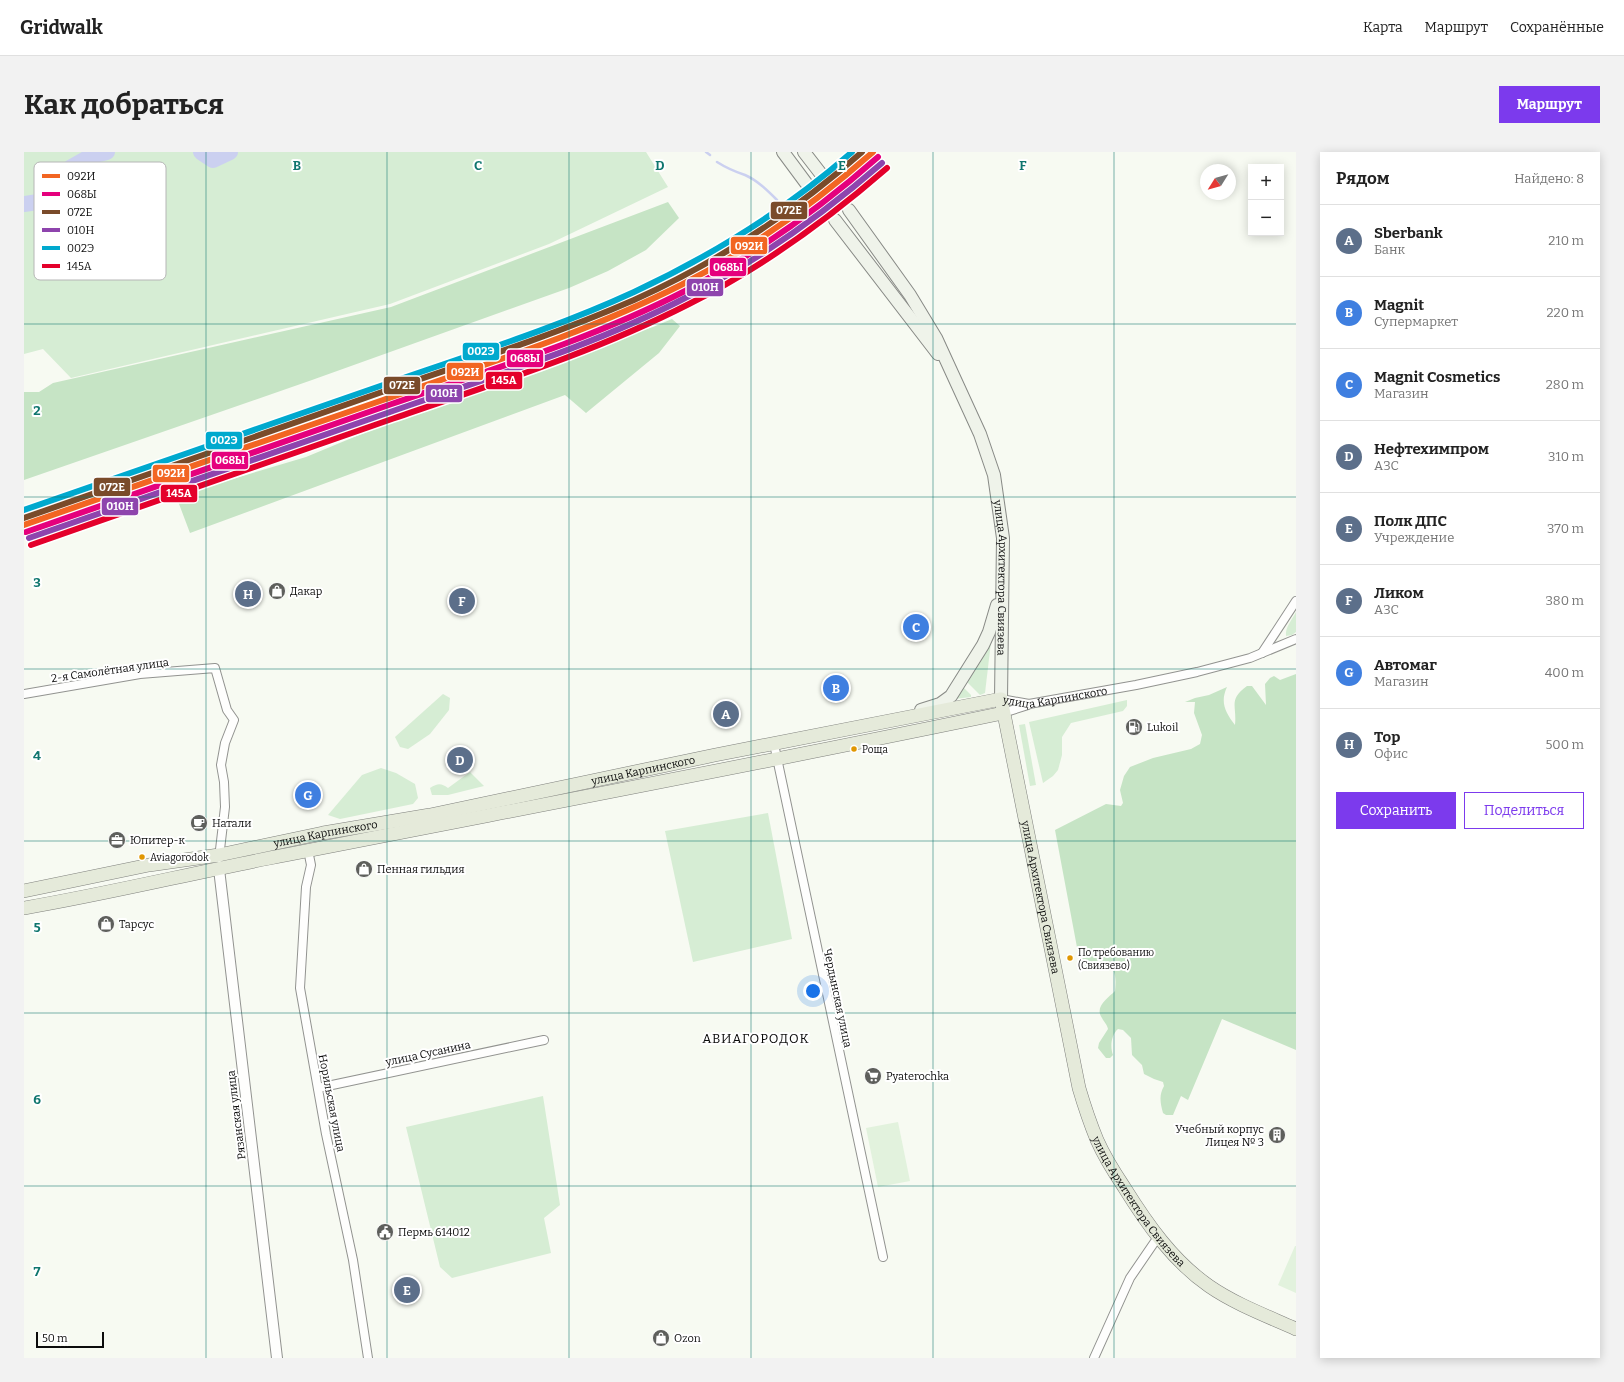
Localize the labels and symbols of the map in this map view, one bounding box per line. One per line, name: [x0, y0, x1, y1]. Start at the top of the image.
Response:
text: B: [293, 158, 301, 173]
text: C: [474, 158, 482, 173]
text: D: [655, 158, 665, 173]
text: E: [838, 158, 846, 173]
text: F: [1019, 158, 1027, 173]
legend: [34, 162, 166, 280]
north arrow: [1200, 164, 1236, 200]
text: 092И: [67, 170, 95, 183]
text: 068Ы: [67, 188, 97, 201]
line badge: 072Е: [770, 201, 808, 220]
text: 072Е: [776, 204, 802, 217]
text: 072Е: [67, 206, 92, 219]
text: 010Н: [67, 224, 95, 237]
line badge: 092И: [730, 236, 768, 255]
text: 092И: [735, 240, 763, 253]
text: 002Э: [67, 242, 94, 255]
line badge: 068Ы: [709, 257, 747, 277]
text: 145А: [67, 260, 92, 273]
text: 068Ы: [713, 261, 743, 274]
line badge: 010Н: [686, 278, 724, 297]
text: 010Н: [691, 281, 719, 294]
line badge: 002Э: [462, 342, 500, 361]
text: 002Э: [467, 345, 495, 358]
line badge: 068Ы: [506, 349, 544, 368]
text: 068Ы: [510, 352, 540, 365]
line badge: 092И: [446, 362, 484, 381]
text: 092И: [451, 366, 479, 379]
line badge: 145А: [485, 371, 523, 390]
text: 145А: [491, 374, 517, 387]
line badge: 072Е: [383, 376, 421, 395]
text: 072Е: [389, 379, 415, 392]
line badge: 010Н: [425, 384, 463, 403]
text: 010Н: [430, 387, 458, 400]
text: 2: [33, 403, 41, 418]
line badge: 002Э: [205, 431, 243, 450]
text: 002Э: [210, 434, 238, 447]
line badge: 068Ы: [211, 451, 249, 470]
text: 068Ы: [215, 454, 245, 467]
line badge: 092И: [152, 464, 190, 483]
text: 092И: [157, 467, 185, 480]
line badge: 072Е: [93, 477, 131, 497]
text: 072Е: [99, 481, 125, 494]
line badge: 145А: [160, 484, 198, 503]
text: 145А: [166, 487, 192, 500]
line badge: 010Н: [101, 497, 139, 516]
street label: улица Архитектора Свиязева: [991, 498, 1009, 656]
text: 010Н: [106, 500, 134, 513]
text: 3: [33, 575, 41, 590]
pin: H: [235, 579, 261, 609]
shop icon: Дакар: [267, 581, 287, 601]
place label: Дакар: [290, 585, 323, 598]
pin: F: [449, 586, 475, 616]
pin: C: [903, 612, 929, 642]
street label: 2-я Самолётная улица: [50, 656, 170, 685]
pin: B: [823, 673, 849, 703]
street label: улица Карпинского: [1001, 684, 1108, 711]
pin: A: [713, 699, 739, 729]
fuel station icon: Lukoil: [1124, 717, 1144, 737]
place label: Lukoil: [1147, 721, 1178, 734]
marker: Роща: [849, 744, 859, 754]
place label: Роща: [862, 744, 888, 756]
pin: D: [447, 745, 473, 775]
text: 4: [33, 748, 41, 763]
street label: улица Карпинского: [589, 753, 696, 788]
pin: G: [295, 780, 321, 810]
cafe icon: Натали: [189, 813, 209, 833]
place label: Натали: [212, 817, 252, 830]
street label: улица Карпинского: [271, 818, 378, 851]
street label: улица Архитектора Свиязева: [1018, 819, 1062, 975]
office icon: Юпитер-к: [107, 830, 127, 850]
place label: Юпитер-к: [130, 834, 185, 847]
marker: Aviagorodok: [137, 852, 147, 862]
place label: Aviagorodok: [150, 852, 209, 864]
shop icon: Пенная гильдия: [354, 859, 374, 879]
place label: Пенная гильдия: [377, 863, 465, 876]
shop icon: Тарсус: [96, 914, 116, 934]
place label: Тарсус: [119, 918, 154, 931]
text: 5: [33, 920, 41, 935]
place label: По требованию (Свиязево): [1078, 946, 1154, 972]
street label: Чердынская улица: [821, 947, 854, 1049]
marker: По требованию (Свиязево): [1065, 953, 1075, 963]
your location: [803, 981, 823, 1001]
district label: АВИАГОРОДОК: [702, 1031, 810, 1046]
street label: улица Сусанина: [384, 1038, 472, 1069]
street label: Норильская улица: [316, 1053, 347, 1153]
supermarket icon: Pyaterochka: [863, 1066, 883, 1086]
street label: Рязанская улица: [225, 1070, 248, 1160]
place label: Pyaterochka: [886, 1070, 949, 1083]
text: 6: [33, 1092, 41, 1107]
place label: Учебный корпус Лицея № 3: [1175, 1123, 1264, 1149]
building icon: Учебный корпус Лицея № 3: [1267, 1125, 1287, 1145]
street label: улица Архитектора Свиязева: [1089, 1134, 1188, 1270]
public building icon: Пермь 614012: [375, 1222, 395, 1242]
place label: Пермь 614012: [398, 1226, 470, 1239]
text: 7: [34, 1264, 41, 1279]
pin: E: [394, 1275, 420, 1305]
shop icon: Ozon: [651, 1328, 671, 1348]
scale bar: [36, 1330, 104, 1349]
place label: Ozon: [674, 1332, 701, 1345]

